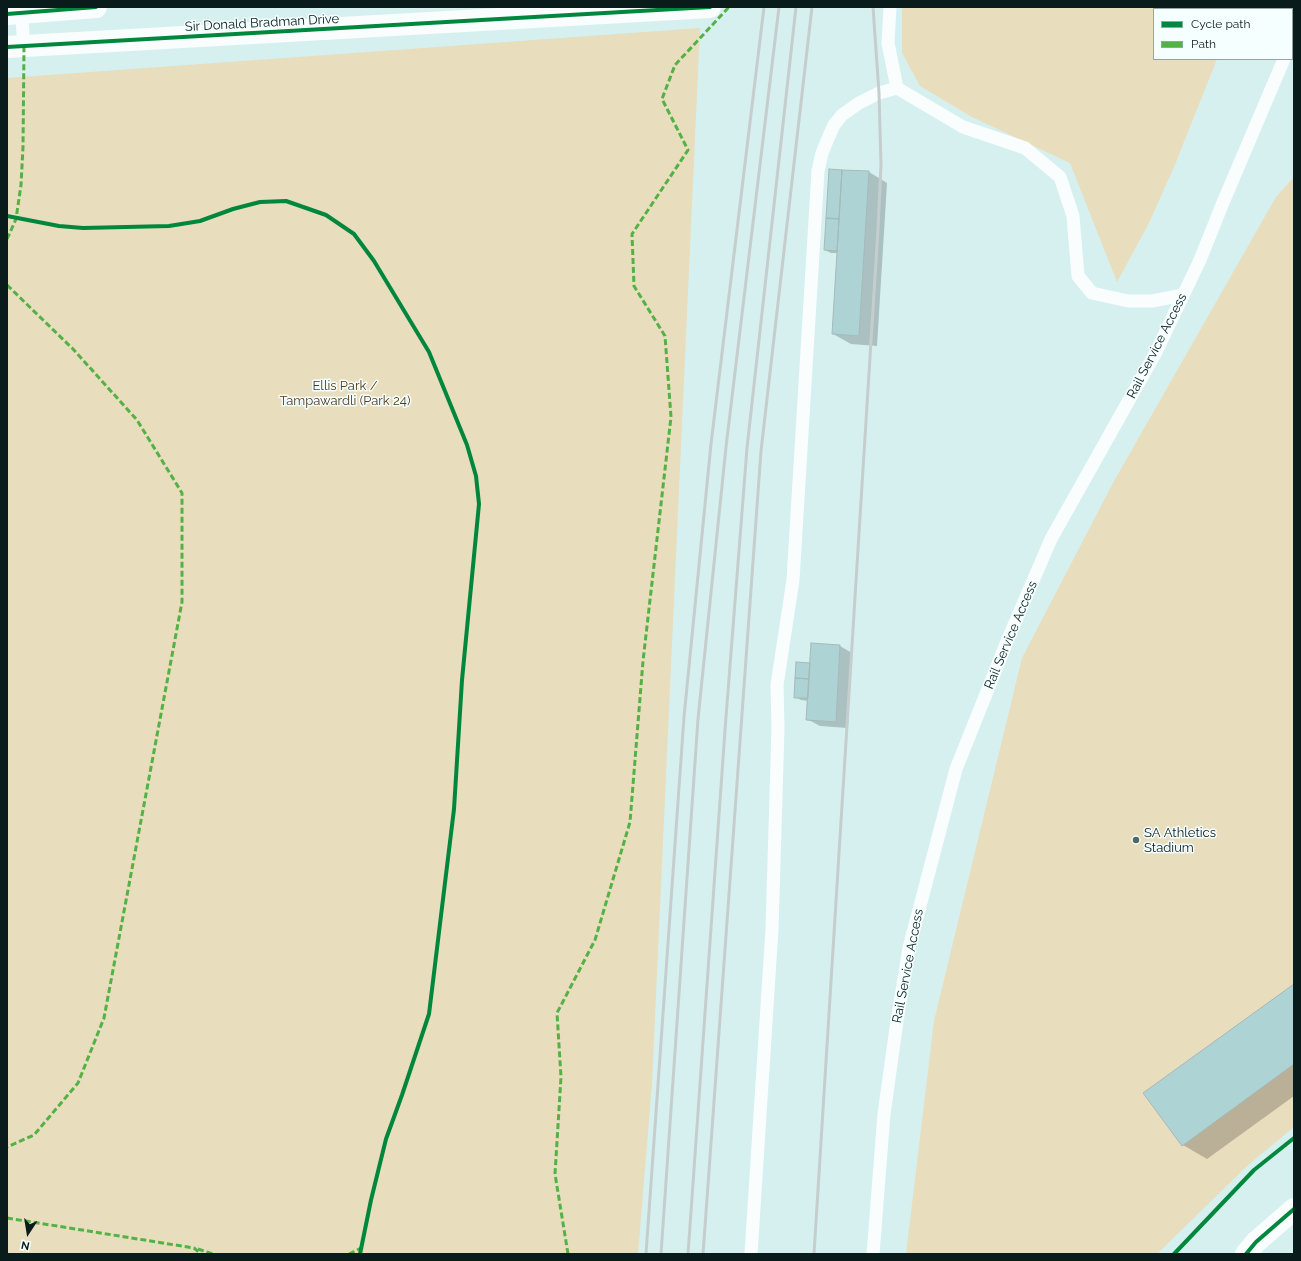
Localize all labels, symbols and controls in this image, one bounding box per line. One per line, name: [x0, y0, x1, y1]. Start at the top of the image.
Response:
legend: [1153, 8, 1293, 60]
street label: Sir Donald Bradman Drive: [184, 11, 340, 35]
text: Cycle path: [1191, 17, 1250, 31]
text: Path: [1191, 37, 1216, 51]
street label: Rail Service Access: [1124, 291, 1190, 401]
park label: Ellis Park / Tampawardli (Park 24): [280, 378, 410, 409]
street label: Rail Service Access: [981, 579, 1041, 691]
place label: SA Athletics Stadium: [1144, 825, 1216, 856]
marker: SA Athletics Stadium: [1131, 835, 1141, 845]
street label: Rail Service Access: [889, 908, 927, 1024]
north arrow: [8, 1213, 48, 1253]
text: N: [20, 1238, 31, 1252]

